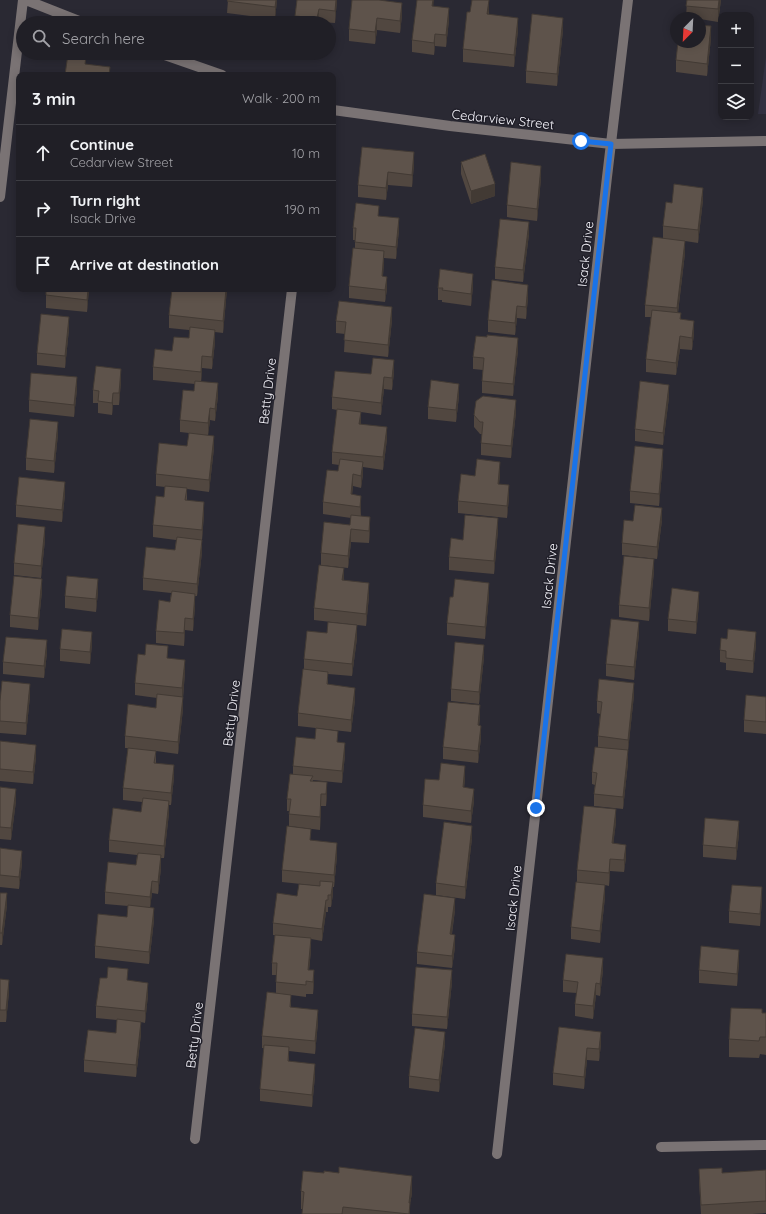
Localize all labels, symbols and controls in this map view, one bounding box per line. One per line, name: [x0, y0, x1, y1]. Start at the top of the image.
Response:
north arrow: [670, 12, 706, 48]
map controls: [718, 12, 754, 120]
button: +: [718, 12, 754, 48]
search box: [16, 16, 336, 60]
icon: search: [30, 27, 52, 49]
text: Search here: [62, 29, 145, 48]
button: −: [718, 48, 754, 84]
button: layers: [718, 84, 754, 120]
text: 3 min: [32, 88, 76, 109]
text: Walk · 200 m: [242, 90, 320, 106]
street label: Cedarview Street: [451, 106, 555, 132]
route start: [572, 132, 590, 150]
text: Continue: [70, 135, 134, 154]
icon: ahead: [32, 142, 54, 164]
text: 10 m: [292, 145, 320, 161]
text: Cedarview Street: [70, 154, 173, 170]
text: Turn right: [70, 191, 141, 210]
icon: right: [32, 198, 54, 220]
text: 190 m: [285, 201, 320, 217]
text: Isack Drive: [70, 210, 136, 226]
street label: Isack Drive: [574, 220, 596, 288]
icon: arrive: [32, 254, 54, 276]
text: Arrive at destination: [70, 255, 219, 274]
street label: Betty Drive: [255, 357, 279, 425]
street label: Isack Drive: [538, 542, 560, 610]
street label: Betty Drive: [219, 679, 243, 747]
route end: [527, 799, 545, 817]
street label: Isack Drive: [502, 864, 524, 932]
street label: Betty Drive: [182, 1001, 206, 1069]

